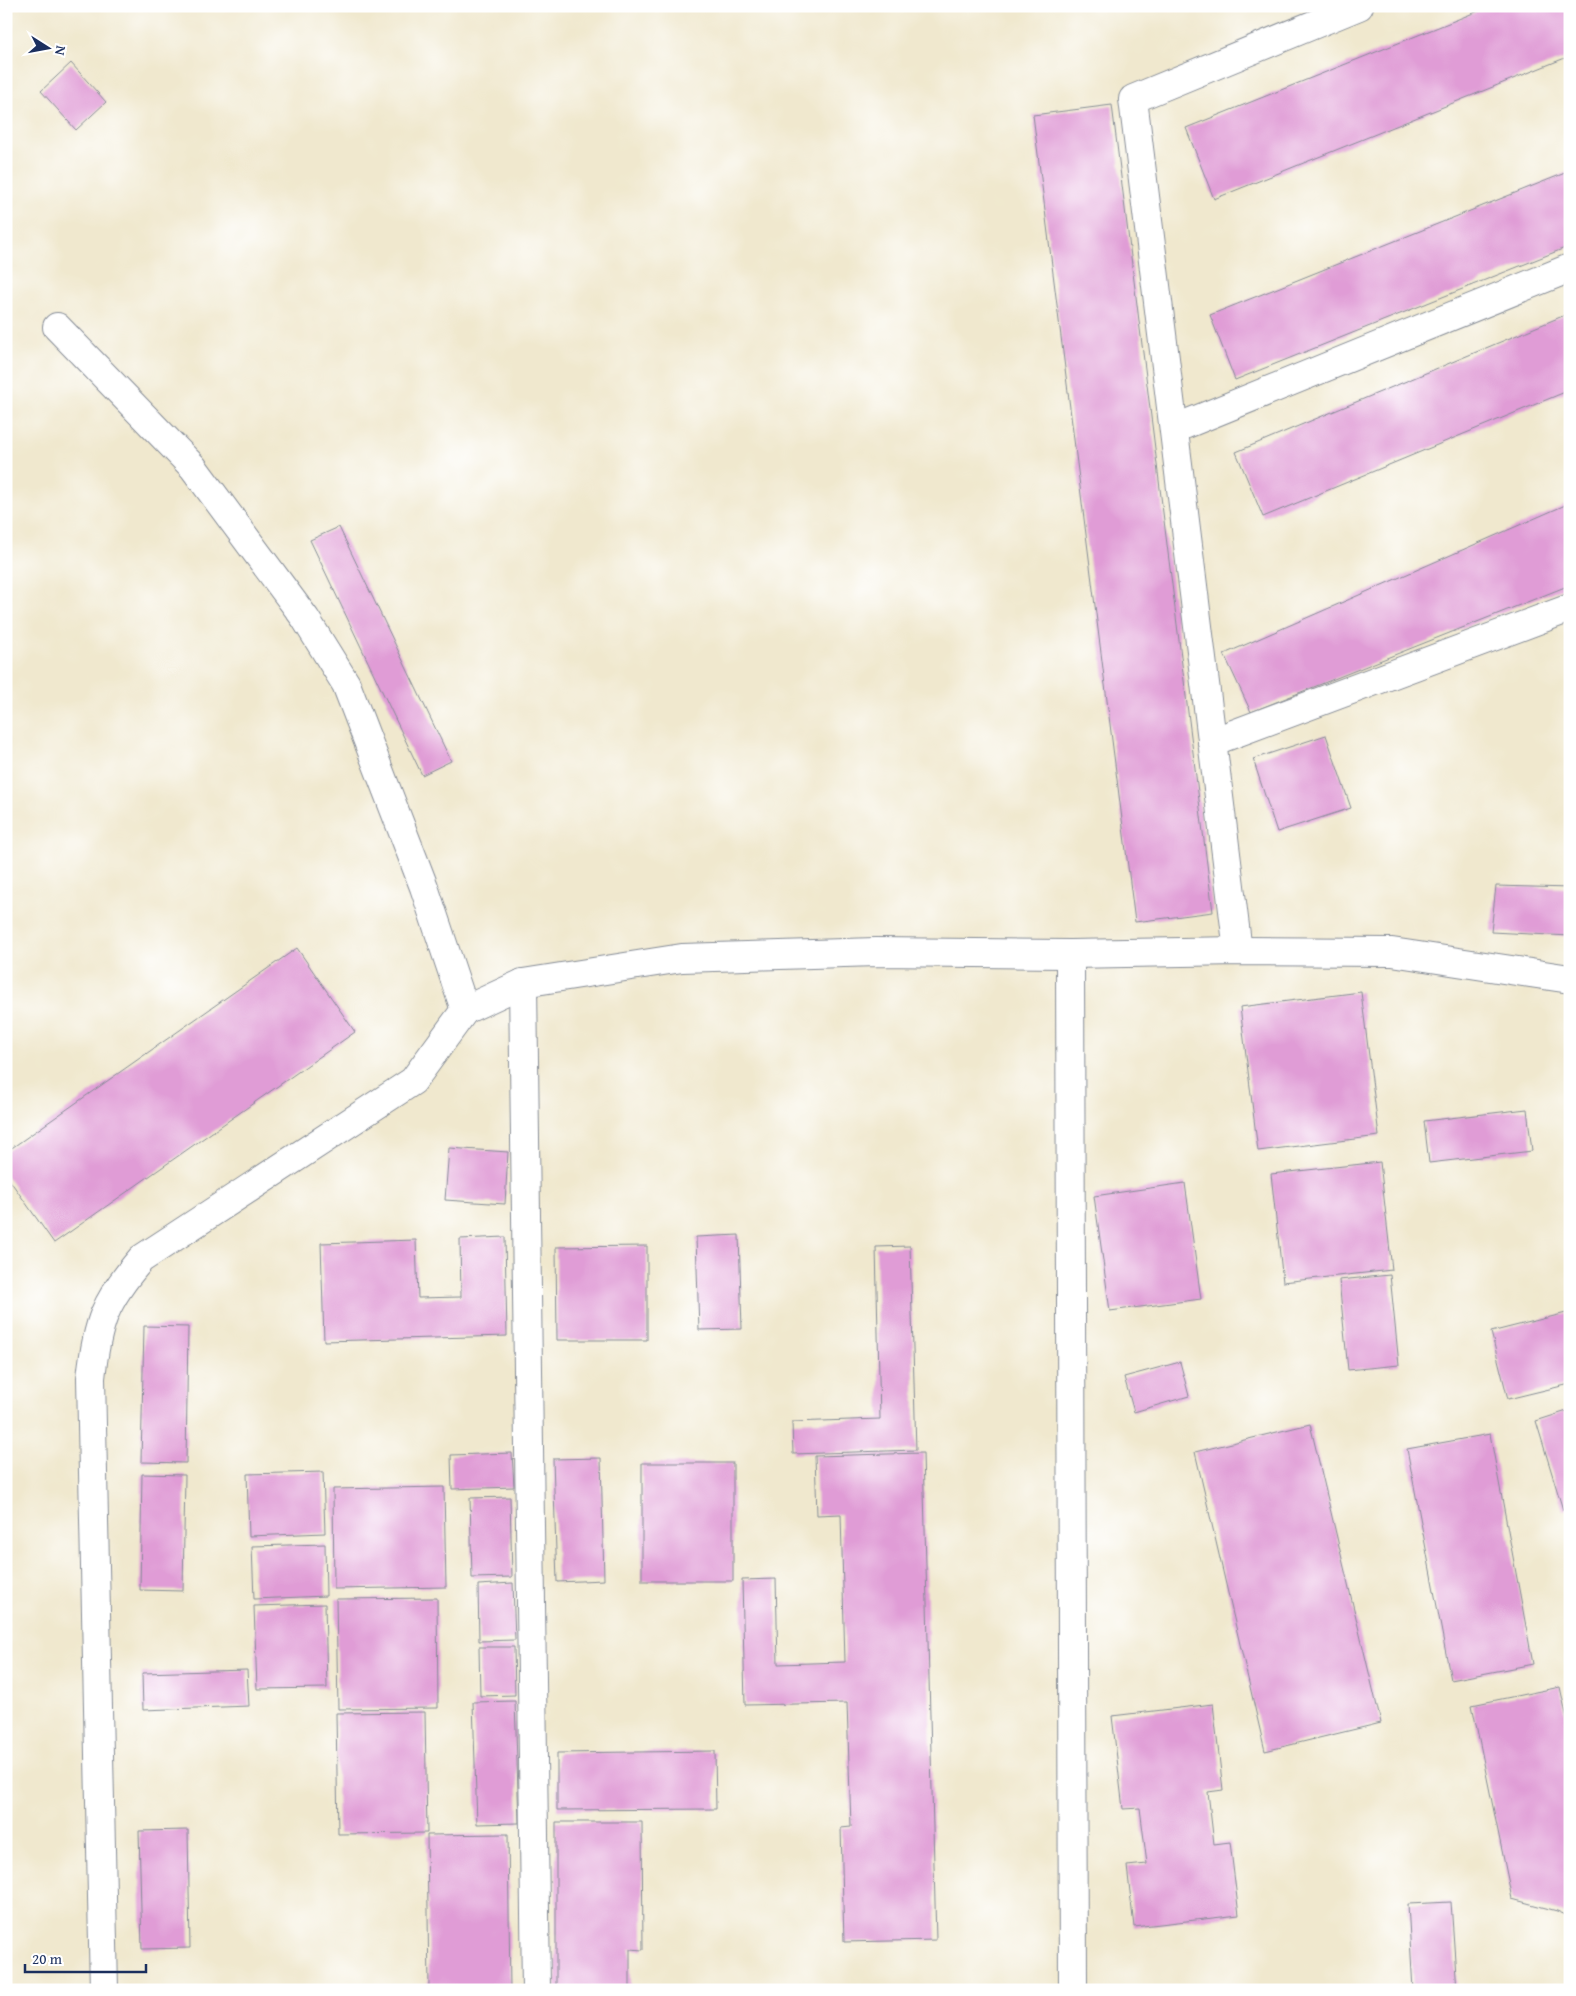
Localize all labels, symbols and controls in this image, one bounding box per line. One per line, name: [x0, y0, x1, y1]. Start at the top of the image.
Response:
north arrow: [22, 22, 72, 72]
text: N: [50, 44, 71, 58]
scale bar: [25, 1941, 146, 1973]
text: 20 m: [32, 1948, 63, 1969]

